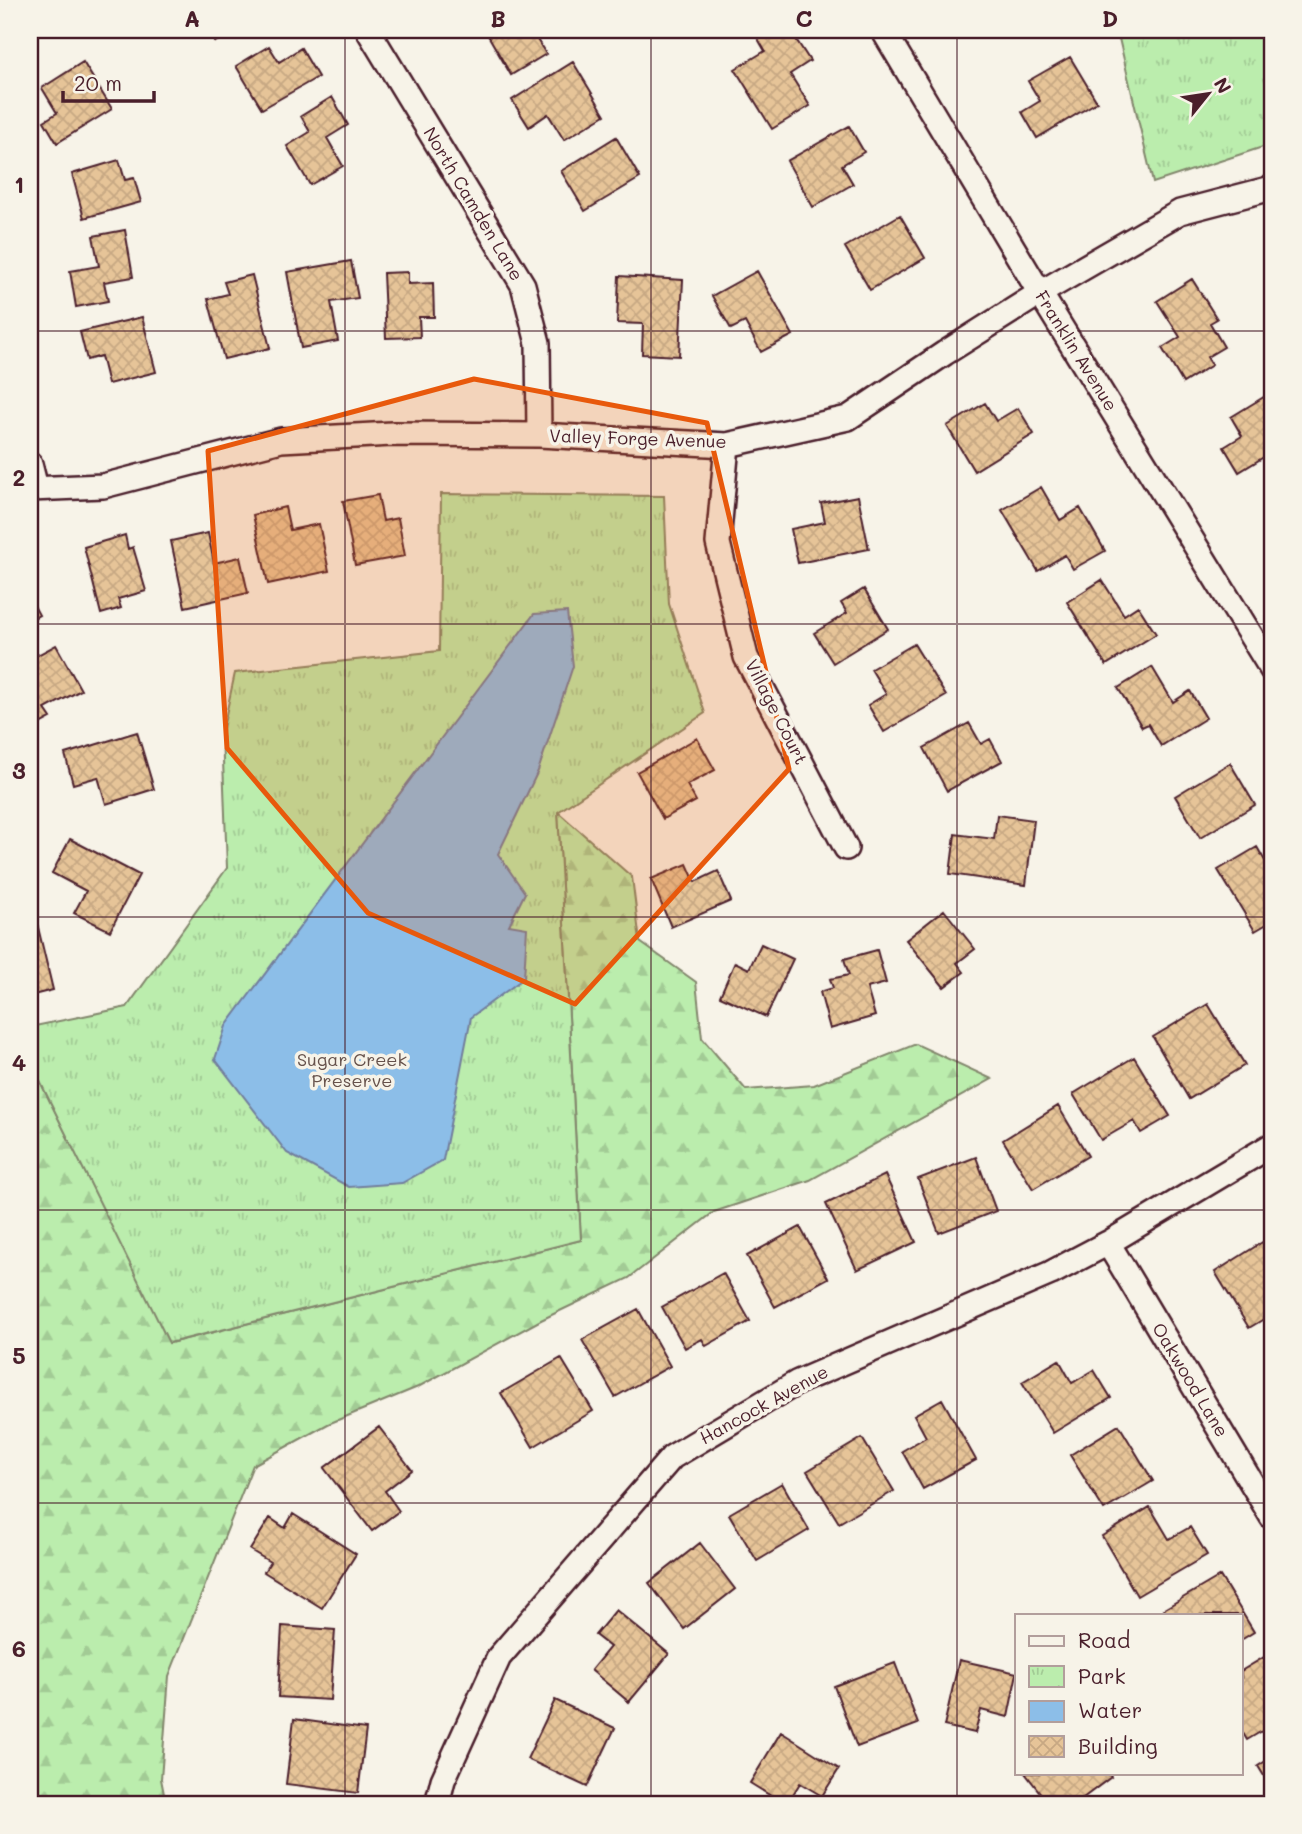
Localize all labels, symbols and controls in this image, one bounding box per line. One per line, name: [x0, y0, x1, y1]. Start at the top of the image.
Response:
text: A: [184, 3, 200, 33]
text: B: [490, 3, 506, 33]
text: C: [795, 3, 813, 33]
text: D: [1102, 3, 1118, 33]
scale bar: [63, 60, 154, 104]
north arrow: [1172, 60, 1242, 130]
text: 20 m: [74, 69, 122, 96]
text: N: [1209, 73, 1238, 98]
street label: North Camden Lane: [418, 122, 529, 285]
text: 1: [14, 169, 24, 199]
street label: Franklin Avenue: [1030, 286, 1124, 415]
street label: Valley Forge Avenue: [549, 423, 727, 453]
text: 2: [13, 462, 25, 492]
street label: Village Court: [740, 655, 814, 768]
text: 3: [12, 755, 26, 785]
text: 4: [12, 1047, 26, 1077]
park label: Sugar Creek Preserve: [297, 1047, 407, 1092]
street label: Oakwood Lane: [1147, 1318, 1234, 1441]
text: 5: [12, 1340, 26, 1370]
street label: Hancock Avenue: [695, 1359, 832, 1449]
legend: [1015, 1614, 1242, 1774]
text: Road: [1078, 1626, 1130, 1653]
text: 6: [12, 1633, 26, 1663]
text: Park: [1078, 1662, 1126, 1689]
text: Water: [1078, 1696, 1142, 1723]
text: Building: [1078, 1732, 1158, 1759]

